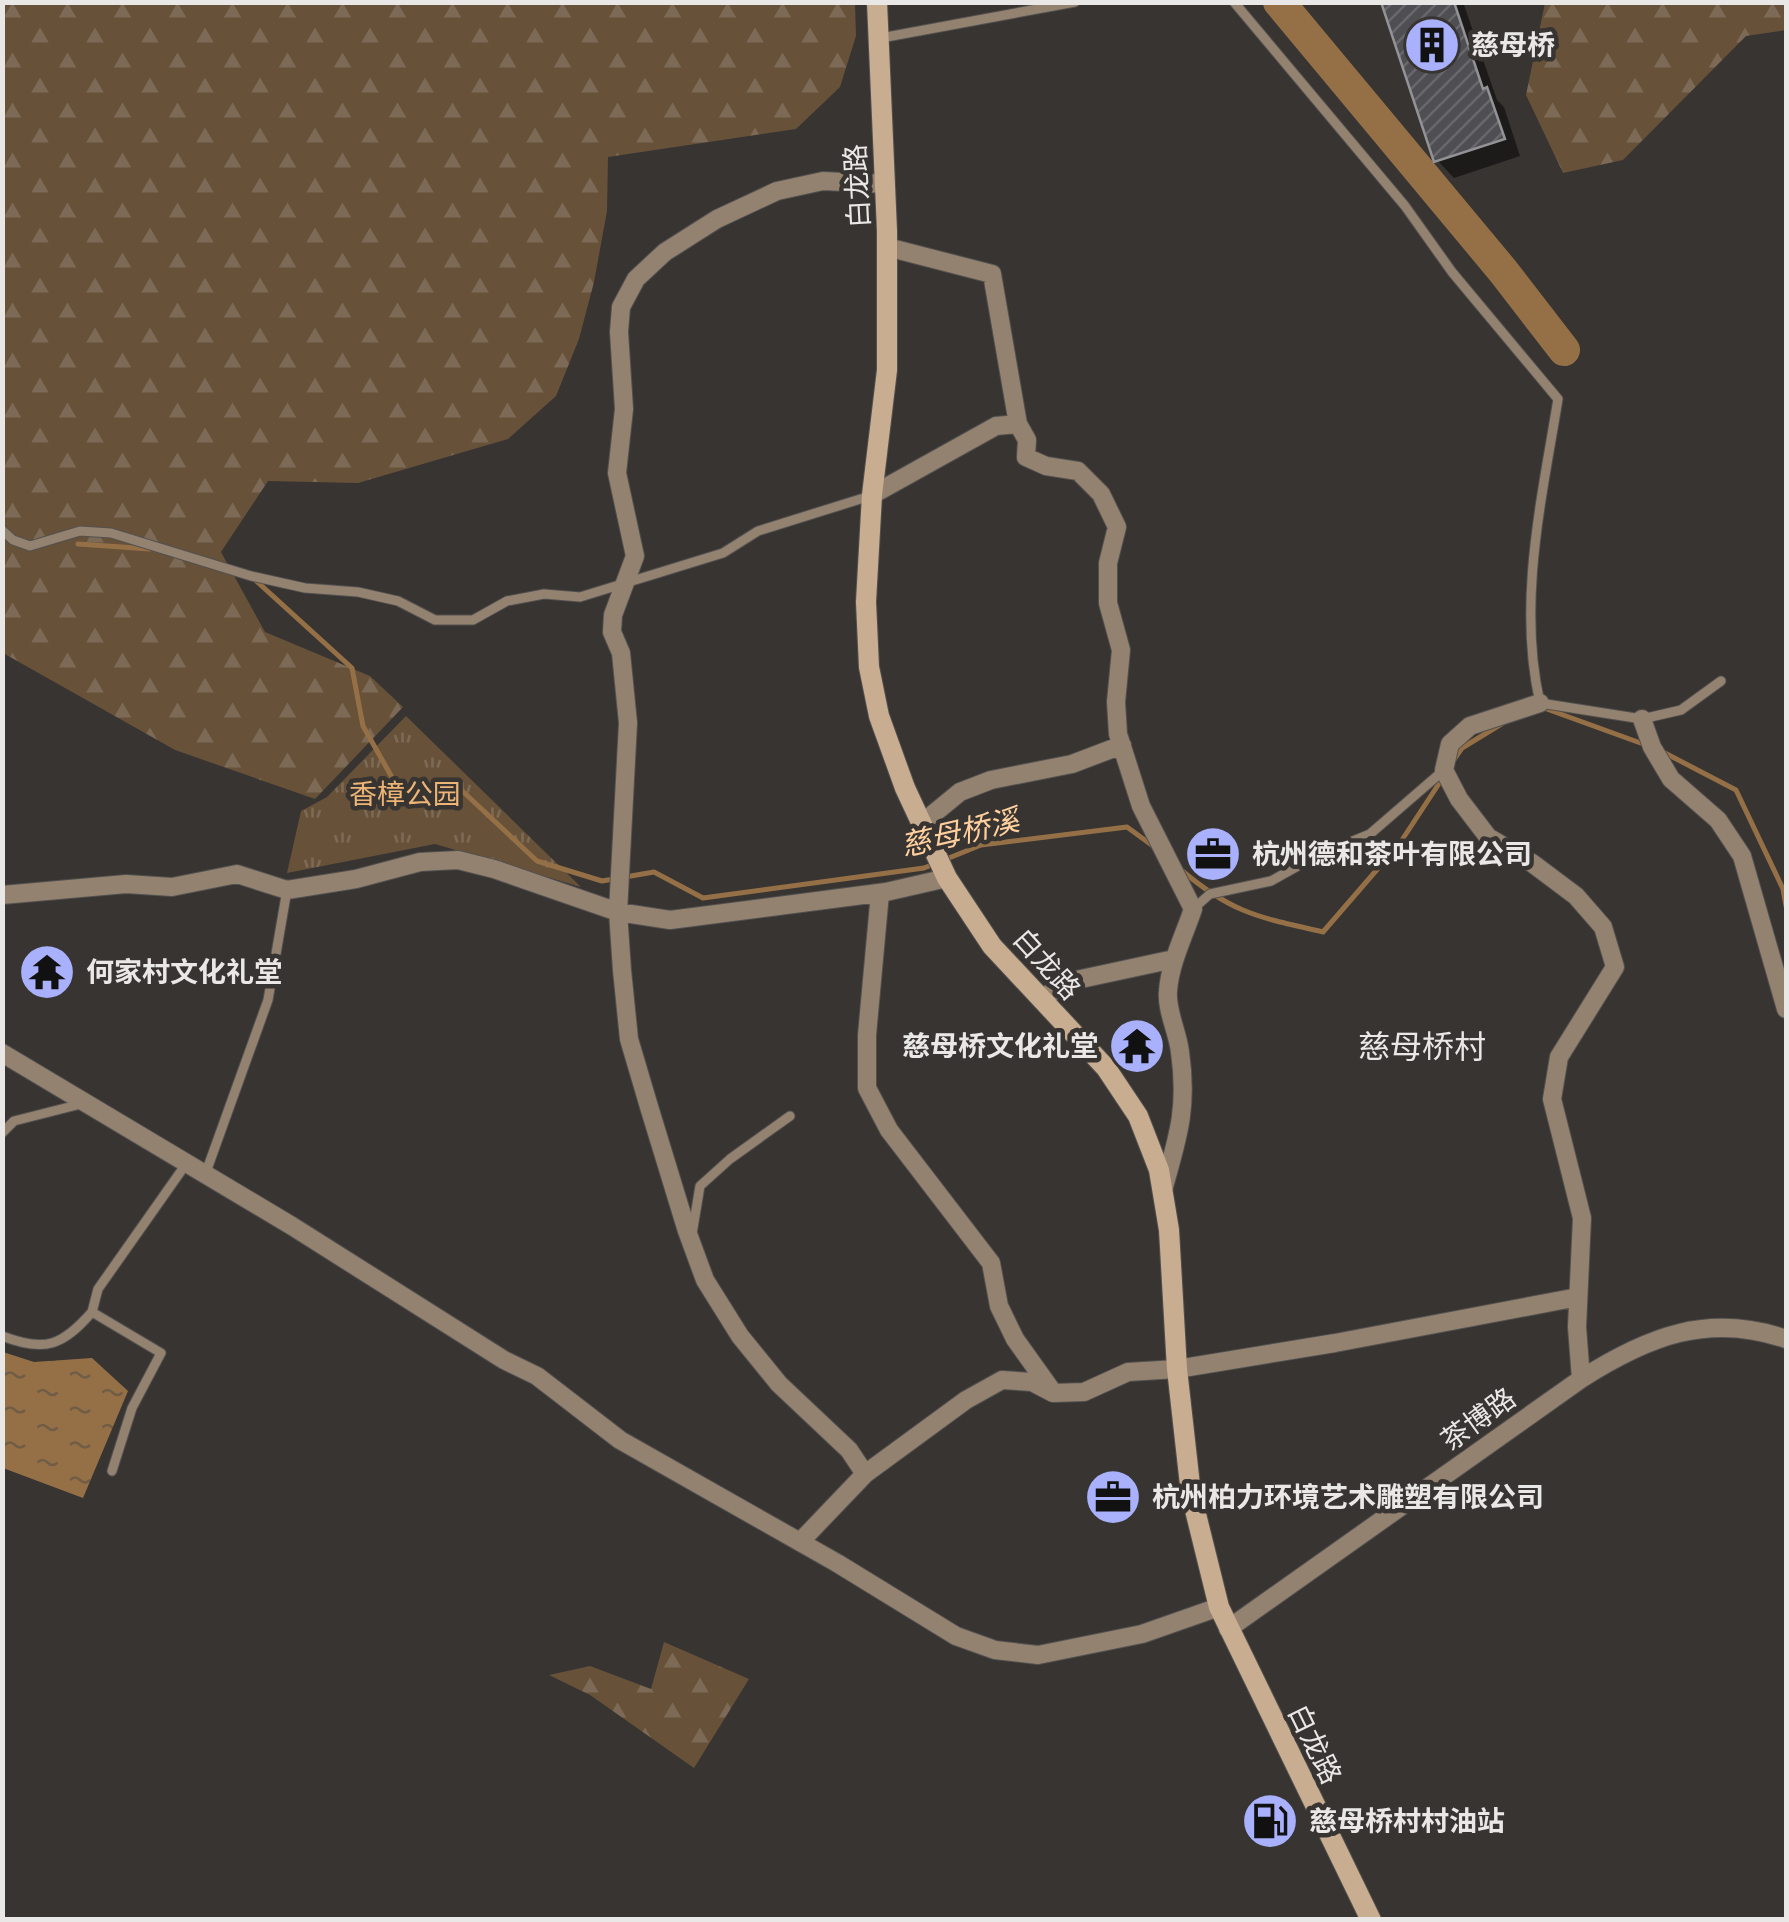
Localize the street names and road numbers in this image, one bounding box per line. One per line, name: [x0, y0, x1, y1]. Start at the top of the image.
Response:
street label: 白龙路: [837, 143, 876, 229]
street label: 白龙路: [1006, 921, 1088, 1007]
street label: 茶博路: [1433, 1380, 1522, 1457]
street label: 白龙路: [1281, 1698, 1350, 1789]

